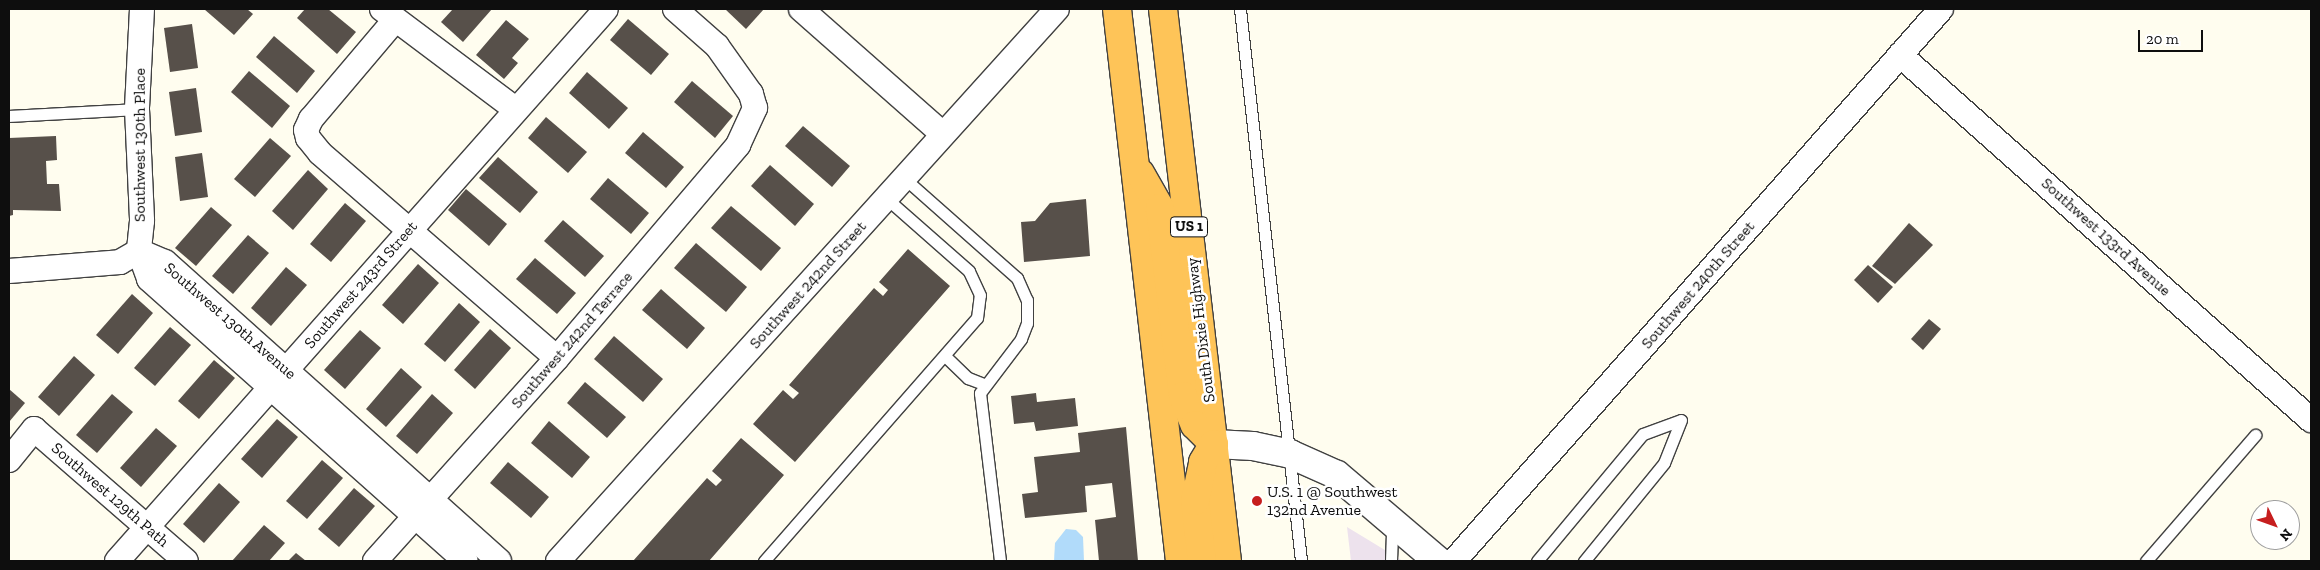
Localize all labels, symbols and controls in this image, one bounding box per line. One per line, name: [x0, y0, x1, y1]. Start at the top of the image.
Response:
scale bar: [2140, 20, 2205, 52]
text: 20 m: [2146, 30, 2179, 48]
street label: Southwest 130th Place: [130, 68, 150, 222]
street label: Southwest 133rd Avenue: [2037, 174, 2175, 300]
road number: US 1: [1169, 214, 1209, 240]
street label: Southwest 243rd Street: [300, 217, 422, 353]
street label: Southwest 242nd Street: [746, 217, 870, 353]
street label: Southwest 240th Street: [1637, 217, 1759, 353]
street label: South Dixie Highway: [1183, 257, 1219, 403]
street label: Southwest 130th Avenue: [160, 258, 300, 384]
street label: Southwest 242nd Terrace: [507, 267, 637, 413]
street label: Southwest 129th Path: [47, 439, 173, 551]
place label: U.S. 1 @ Southwest 132nd Avenue: [1267, 482, 1397, 520]
marker: U.S. 1 @ Southwest 132nd Avenue: [1251, 495, 1263, 507]
north arrow: [2250, 500, 2300, 550]
text: N: [2276, 525, 2296, 544]

